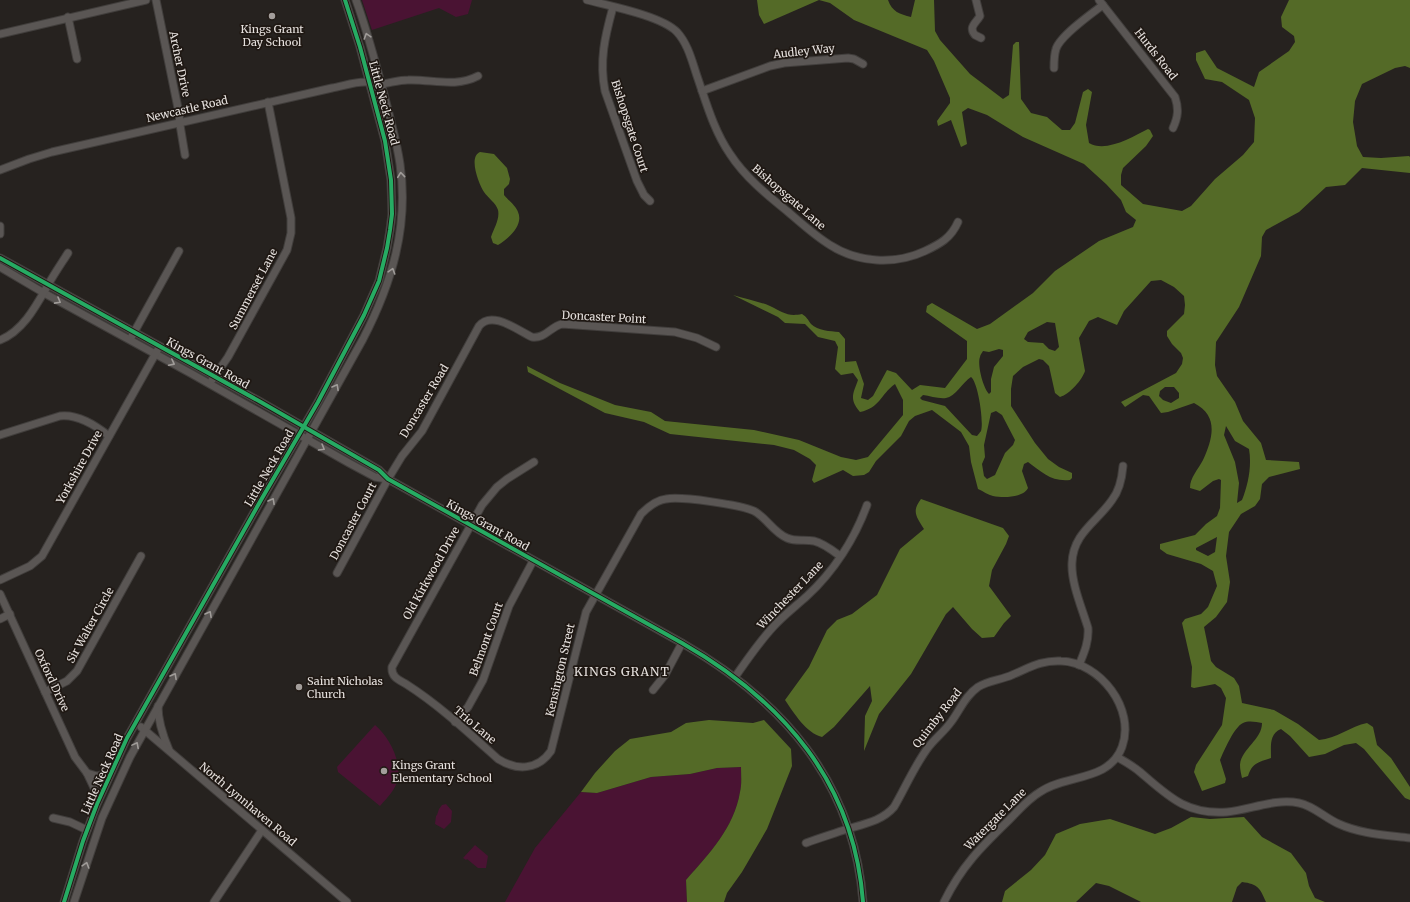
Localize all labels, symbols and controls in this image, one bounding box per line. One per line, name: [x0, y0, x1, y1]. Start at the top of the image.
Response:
marker: Kings Grant Day School: [267, 11, 277, 21]
place label: Kings Grant Day School: [240, 22, 304, 49]
street label: Hurds Road: [1132, 25, 1181, 83]
street label: Archer Drive: [166, 29, 194, 98]
one-way arrow: [363, 32, 372, 39]
street label: Audley Way: [772, 41, 836, 61]
street label: Little Neck Road: [366, 59, 402, 147]
street label: Bishopsgate Court: [608, 78, 652, 175]
street label: Newcastle Road: [145, 93, 229, 125]
street label: Bishopsgate Lane: [749, 161, 829, 233]
one-way arrow: [397, 172, 406, 178]
street label: Summerset Lane: [226, 246, 280, 332]
one-way arrow: [387, 267, 396, 274]
one-way arrow: [54, 296, 61, 303]
street label: Doncaster Point: [561, 308, 647, 326]
street label: Kings Grant Road: [164, 334, 252, 392]
one-way arrow: [168, 358, 175, 366]
street label: Doncaster Road: [397, 361, 452, 440]
one-way arrow: [331, 384, 338, 392]
street label: Little Neck Road: [241, 427, 297, 509]
street label: Yorkshire Drive: [53, 428, 105, 507]
one-way arrow: [318, 443, 325, 450]
street label: Doncaster Court: [327, 479, 380, 562]
street label: Kings Grant Road: [444, 496, 532, 554]
one-way arrow: [268, 498, 275, 505]
street label: Old Kirkwood Drive: [400, 524, 462, 622]
street label: Winchester Lane: [753, 558, 826, 633]
street label: Sir Walter Circle: [63, 584, 117, 665]
street label: Belmont Court: [466, 599, 506, 678]
one-way arrow: [204, 611, 211, 618]
street label: Kensington Street: [542, 621, 578, 718]
street label: Oxford Drive: [31, 646, 73, 714]
district label: KINGS GRANT: [574, 664, 670, 679]
one-way arrow: [169, 673, 177, 681]
place label: Saint Nicholas Church: [307, 674, 383, 701]
marker: Saint Nicholas Church: [294, 682, 304, 692]
street label: Quimby Road: [909, 685, 965, 751]
street label: Trio Lane: [451, 703, 499, 747]
street label: Little Neck Road: [78, 731, 126, 816]
one-way arrow: [131, 742, 139, 749]
place label: Kings Grant Elementary School: [392, 758, 493, 785]
street label: North Lynnhaven Road: [197, 759, 300, 849]
marker: Kings Grant Elementary School: [379, 766, 389, 776]
street label: Watergate Lane: [960, 785, 1029, 854]
one-way arrow: [81, 861, 90, 868]

